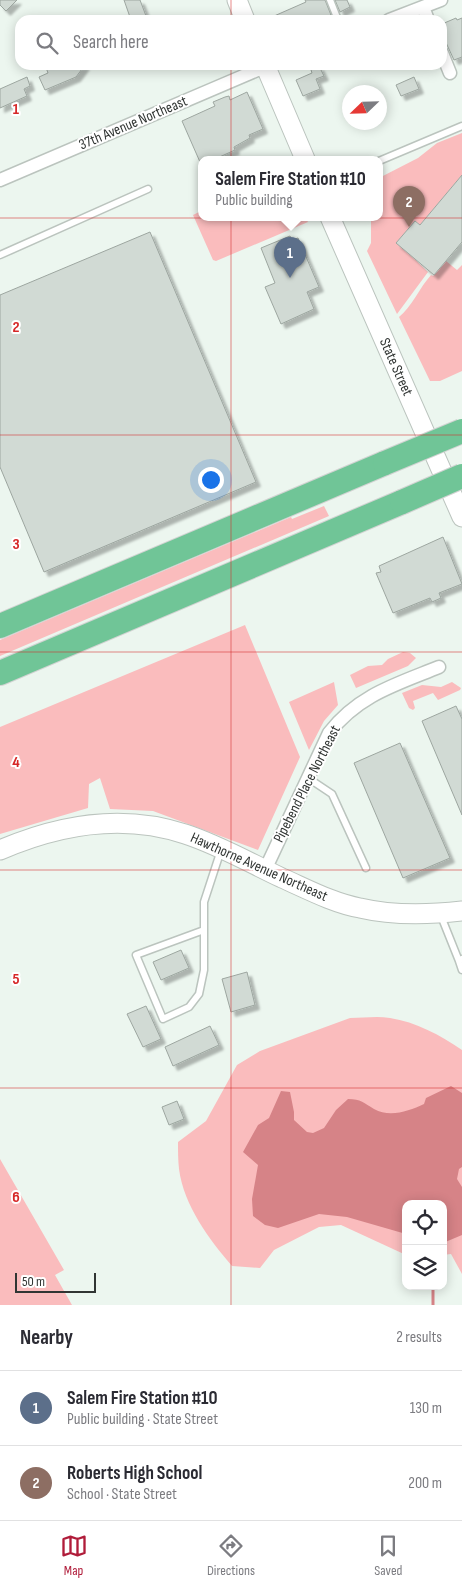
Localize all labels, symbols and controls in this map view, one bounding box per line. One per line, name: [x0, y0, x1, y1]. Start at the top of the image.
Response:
search box: [15, 15, 447, 70]
icon: search: [33, 29, 61, 57]
text: Search here: [73, 31, 149, 54]
north arrow: [342, 85, 387, 130]
street label: 37th Avenue Northeast: [76, 91, 190, 154]
text: 1: [13, 100, 20, 119]
popup: [198, 156, 383, 221]
text: Salem Fire Station #10: [215, 168, 366, 191]
pin: 2: [393, 186, 425, 227]
text: Public building: [215, 191, 293, 210]
pin: 1: [274, 237, 306, 278]
text: 2: [12, 318, 20, 337]
street label: State Street: [375, 335, 417, 399]
your location: [198, 467, 224, 493]
text: 3: [12, 535, 20, 554]
street label: Pipebend Place Northeast: [269, 722, 345, 846]
text: 4: [12, 753, 20, 772]
street label: Hawthorne Avenue Northeast: [187, 828, 331, 906]
text: 5: [12, 970, 20, 989]
text: 6: [12, 1188, 20, 1207]
map controls: [402, 1200, 447, 1290]
button: locate: [402, 1200, 447, 1245]
button: layers: [402, 1245, 447, 1290]
scale bar: [15, 1270, 96, 1293]
text: 50 m: [22, 1273, 45, 1290]
text: Nearby: [20, 1325, 73, 1350]
text: 2 results: [396, 1328, 442, 1347]
text: Salem Fire Station #10: [67, 1387, 218, 1410]
text: 1: [33, 1399, 39, 1418]
text: 130 m: [410, 1399, 442, 1418]
text: Public building · State Street: [67, 1410, 218, 1429]
text: Roberts High School: [67, 1462, 202, 1485]
text: 2: [32, 1474, 40, 1493]
text: 200 m: [408, 1474, 442, 1493]
text: School · State Street: [67, 1485, 177, 1504]
tab: Map: [60, 1532, 88, 1579]
tab: Directions: [207, 1532, 255, 1579]
tab: Saved: [374, 1532, 402, 1579]

